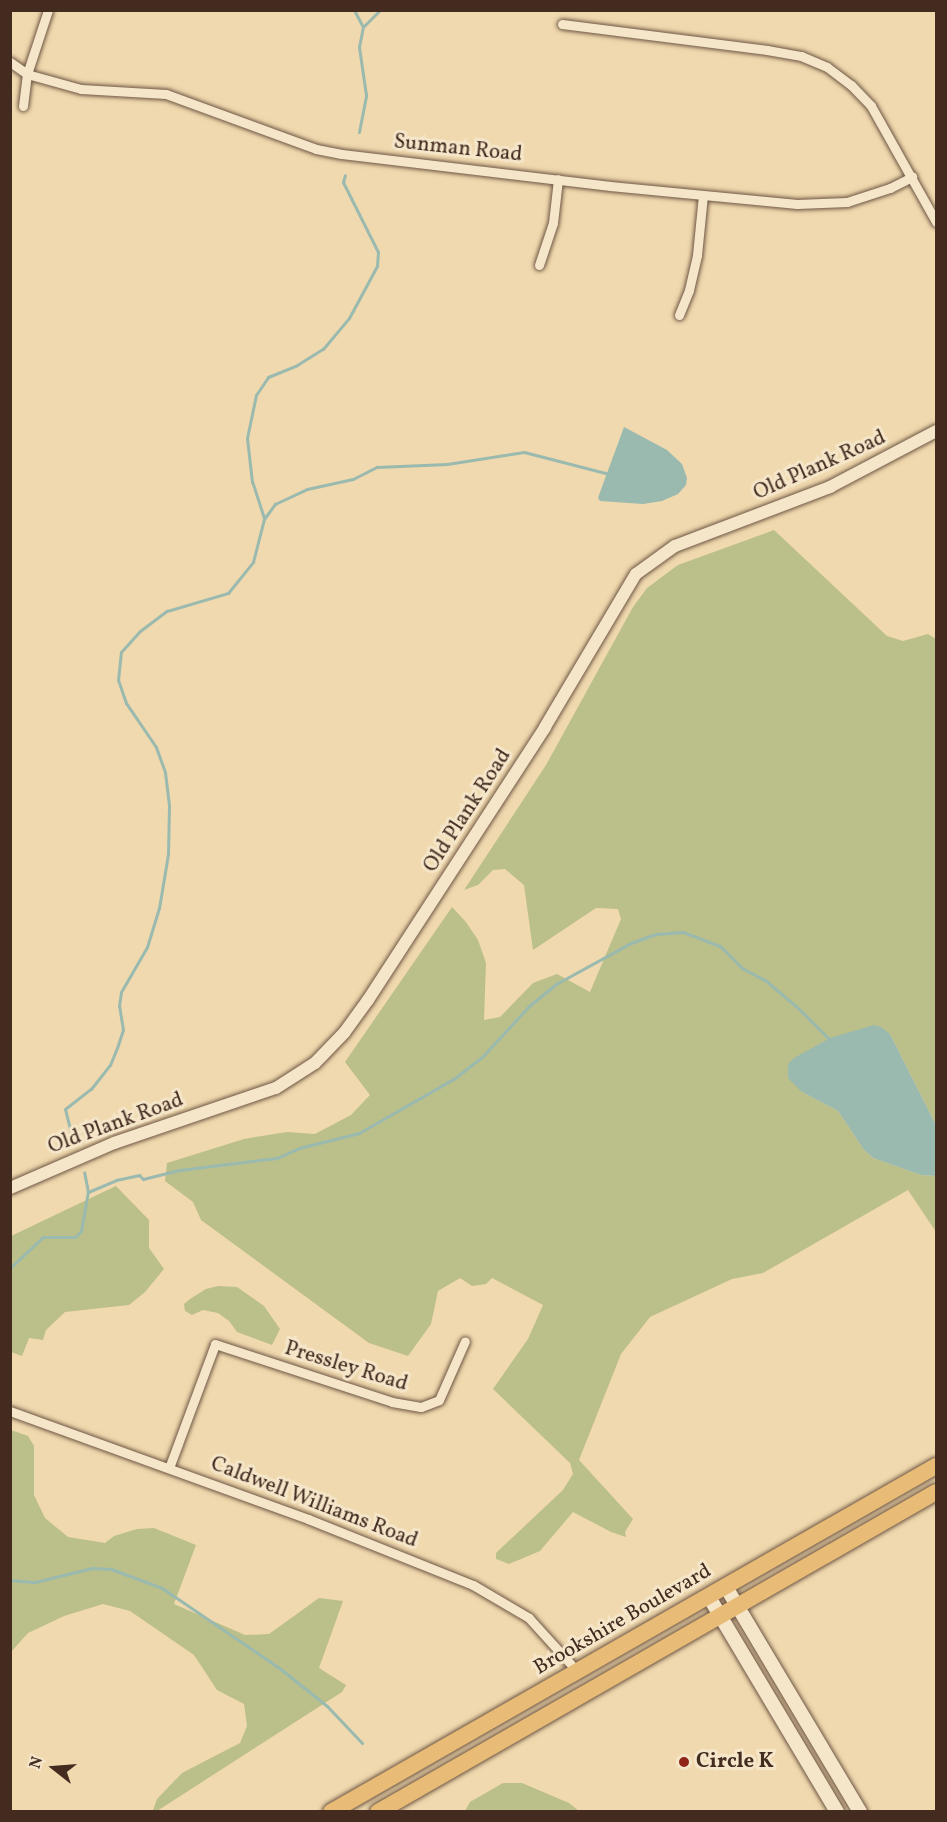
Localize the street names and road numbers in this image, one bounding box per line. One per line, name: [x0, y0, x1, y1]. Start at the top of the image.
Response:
street label: Sunman Road: [392, 130, 524, 168]
street label: Old Plank Road: [750, 426, 890, 506]
street label: Old Plank Road: [419, 745, 517, 877]
street label: Old Plank Road: [45, 1088, 187, 1160]
street label: Pressley Road: [281, 1336, 411, 1398]
street label: Caldwell Williams Road: [207, 1452, 421, 1554]
street label: Brookshire Boulevard: [530, 1559, 716, 1681]

